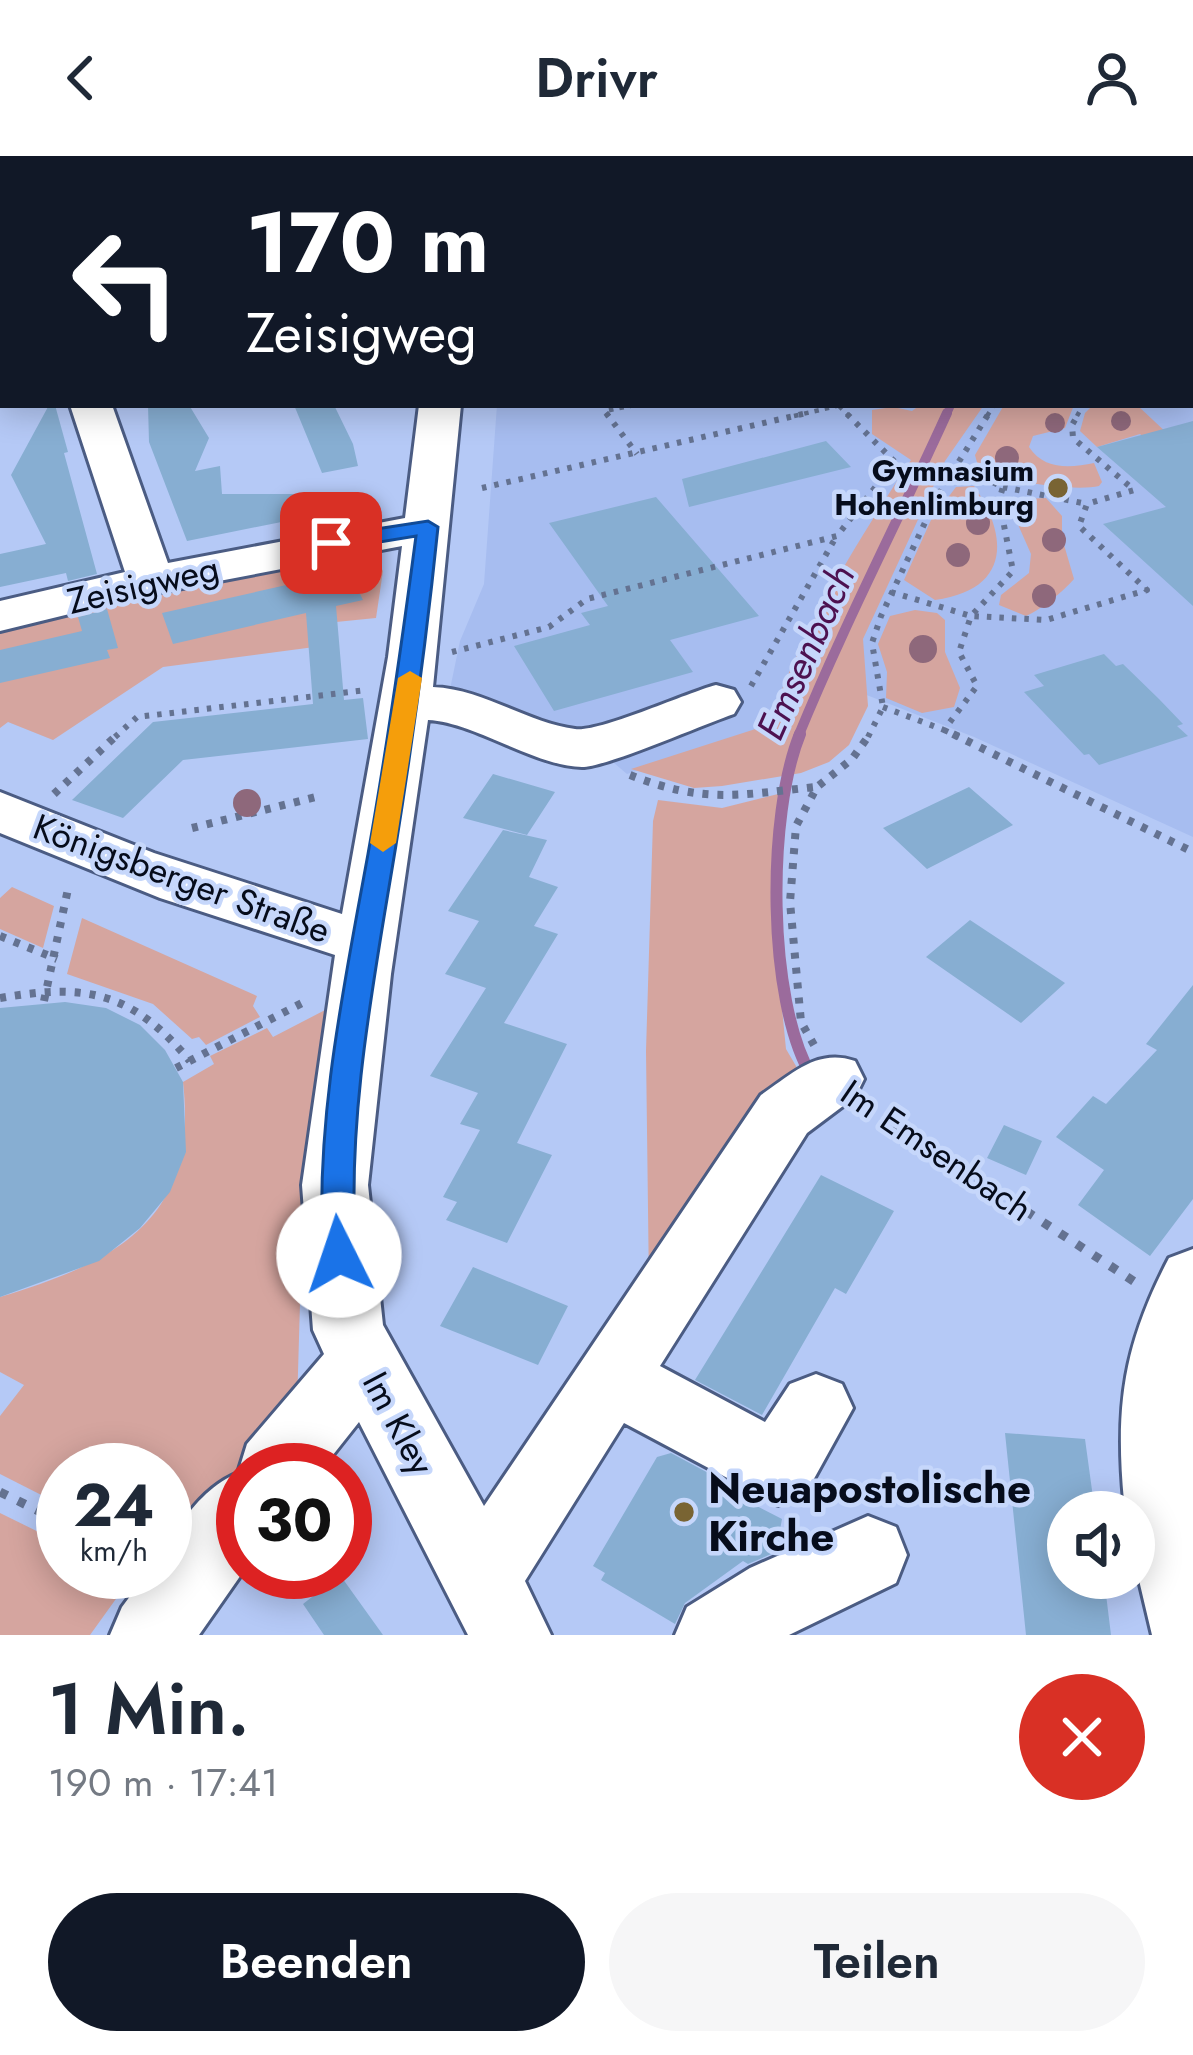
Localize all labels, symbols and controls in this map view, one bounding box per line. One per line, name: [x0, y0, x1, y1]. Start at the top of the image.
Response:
text: Drivr: [535, 39, 658, 117]
icon: back: [48, 45, 114, 111]
icon: person: [1079, 45, 1145, 111]
text: 170 m: [246, 182, 489, 304]
icon: left: [48, 204, 204, 360]
text: Zeisigweg: [246, 294, 477, 372]
place label: Gymnasium Hohenlimburg: [834, 449, 1034, 526]
marker: Gymnasium Hohenlimburg: [1045, 475, 1071, 501]
pin: [280, 492, 382, 594]
icon: arrive: [298, 510, 364, 576]
street label: Zeisigweg: [62, 541, 224, 627]
water label: Emsenbach: [742, 556, 869, 749]
street label: Königsberger Straße: [26, 800, 338, 956]
street label: Im Emsenbach: [831, 1067, 1043, 1233]
position arrow: [276, 1192, 402, 1318]
street label: Im Kley: [350, 1362, 448, 1484]
speed limit sign: 30: [216, 1443, 372, 1599]
place label: Neuapostolische Kirche: [708, 1458, 1031, 1567]
text: 24: [73, 1462, 155, 1549]
map controls: [1047, 1491, 1155, 1599]
button: sound: [1047, 1491, 1155, 1599]
marker: Neuapostolische Kirche: [671, 1499, 697, 1525]
text: km/h: [80, 1529, 148, 1572]
text: 1 Min.: [48, 1657, 250, 1761]
button: close: [1019, 1674, 1145, 1800]
text: 190 m · 17:41: [48, 1754, 279, 1811]
button: Beenden: [48, 1893, 585, 2031]
button: Teilen: [609, 1893, 1145, 2031]

